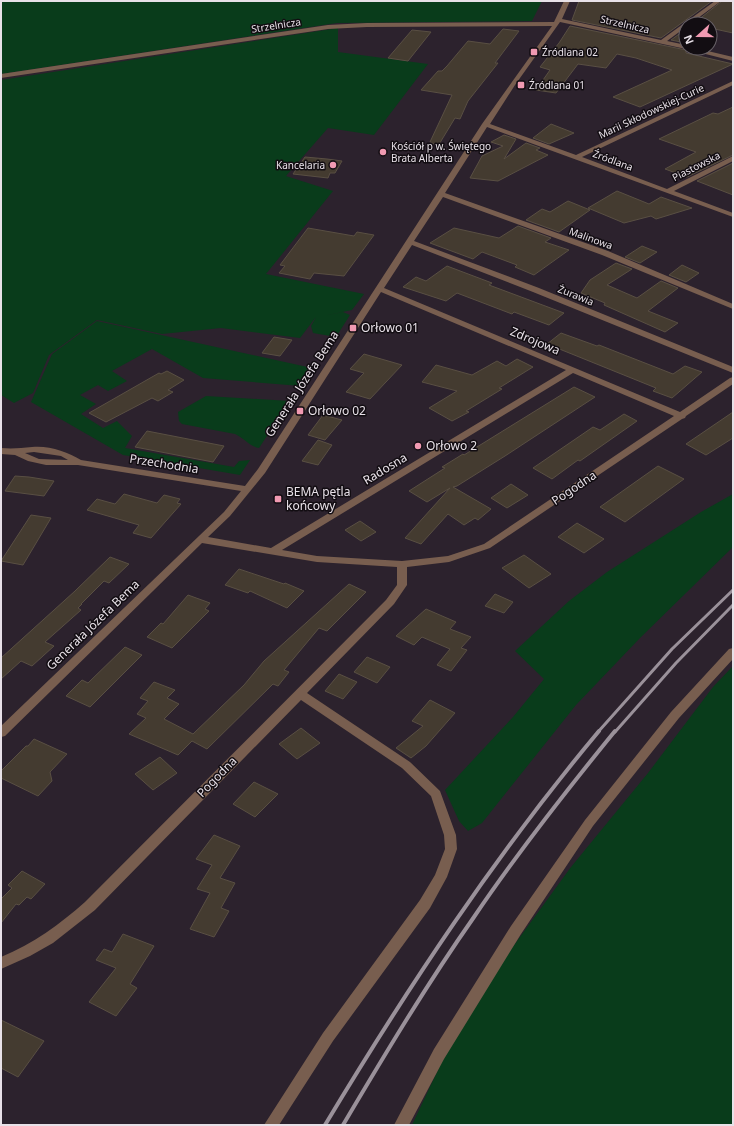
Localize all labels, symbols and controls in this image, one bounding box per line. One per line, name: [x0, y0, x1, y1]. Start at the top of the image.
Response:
street label: Strzelnicza: [599, 12, 651, 36]
street label: Strzelnicza: [250, 14, 302, 36]
north arrow: [678, 16, 718, 56]
text: N: [680, 33, 697, 47]
place label: Źródlana 02: [542, 45, 598, 59]
marker: Źródlana 02: [529, 47, 539, 57]
place label: Źródlana 01: [529, 78, 585, 92]
marker: Źródlana 01: [516, 80, 526, 90]
street label: Marii Skłodowskiej-Curie: [596, 80, 706, 142]
place label: Kościół p w. Świętego Brata Alberta: [391, 139, 491, 165]
street label: Źródlana: [591, 146, 635, 174]
marker: Kościół p w. Świętego Brata Alberta: [378, 147, 388, 157]
street label: Piastowska: [670, 148, 722, 184]
place label: Kancelaria: [276, 158, 325, 172]
marker: Kancelaria: [328, 160, 338, 170]
street label: Malinowa: [567, 224, 615, 252]
street label: Żurawia: [556, 281, 596, 309]
place label: Orłowo 01: [361, 319, 419, 336]
street label: Zdrojowa: [508, 322, 563, 359]
marker: Orłowo 01: [348, 323, 358, 333]
street label: Generała Józefa Bema: [261, 327, 342, 440]
place label: Orłowo 02: [308, 402, 366, 419]
marker: Orłowo 02: [295, 406, 305, 416]
place label: Orłowo 2: [426, 437, 477, 454]
marker: Orłowo 2: [413, 441, 423, 451]
street label: Radosna: [359, 449, 410, 488]
street label: Przechodnia: [128, 450, 200, 477]
street label: Pogodna: [548, 466, 599, 509]
place label: BEMA pętla końcowy: [286, 483, 350, 514]
marker: BEMA pętla końcowy: [273, 494, 283, 504]
street label: Generała Józefa Bema: [42, 576, 143, 674]
street label: Pogodna: [193, 753, 240, 801]

